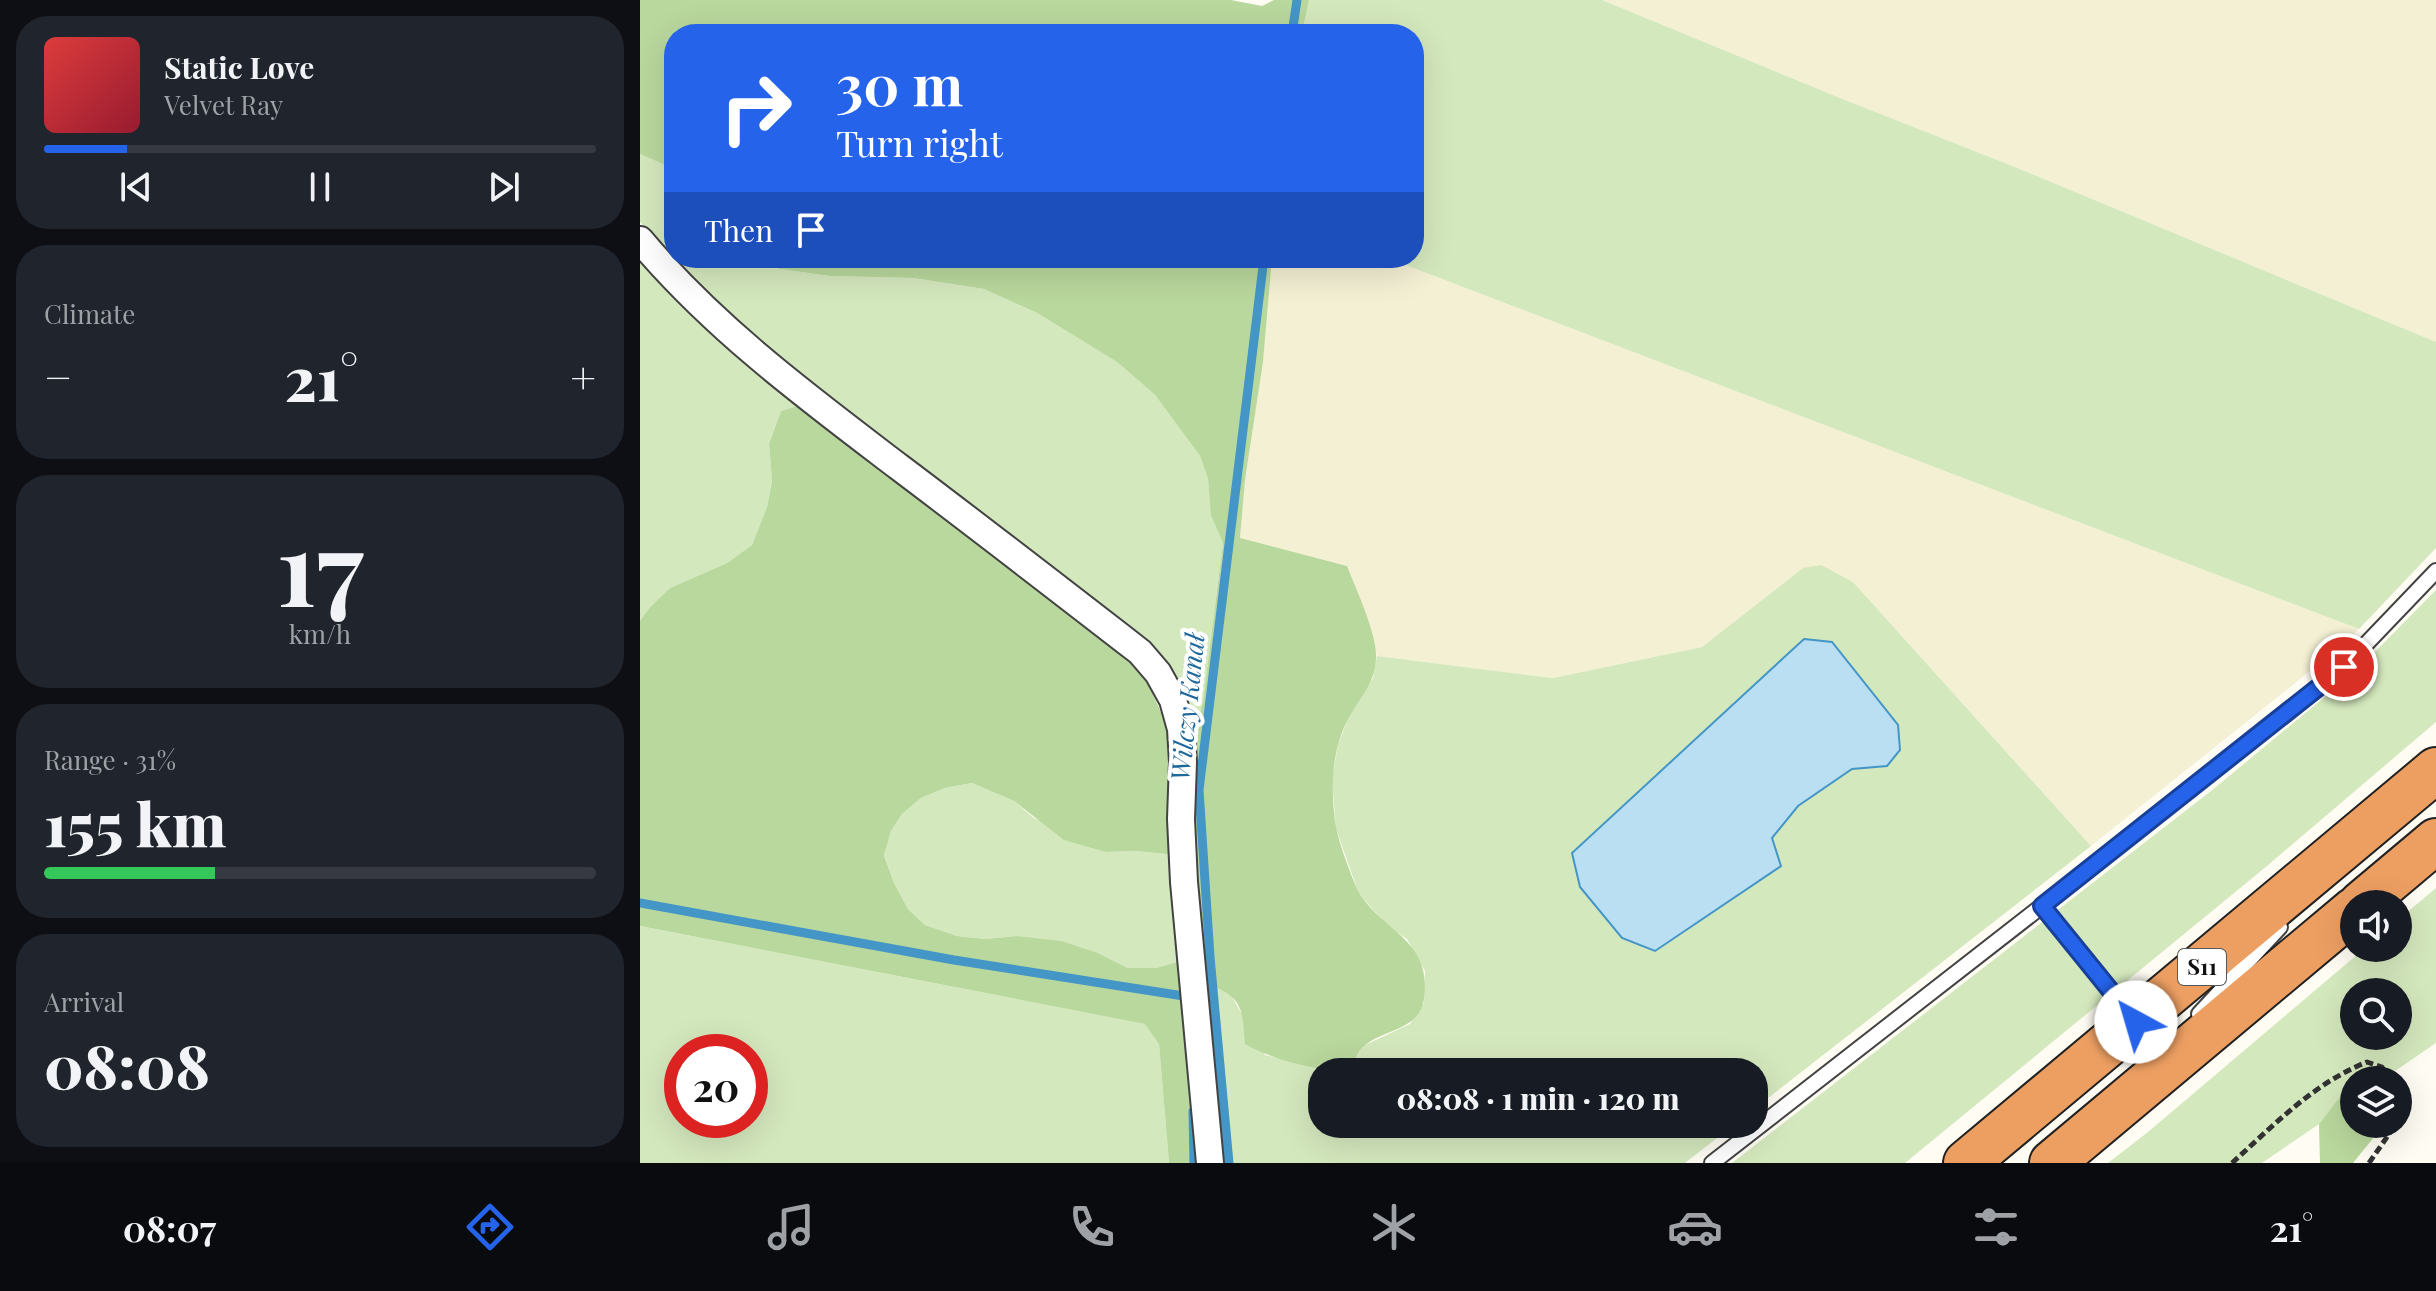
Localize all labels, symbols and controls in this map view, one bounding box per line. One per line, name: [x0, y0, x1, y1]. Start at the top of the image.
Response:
text: 30 m: [836, 46, 963, 121]
text: Static Love: [164, 47, 314, 87]
icon: right: [704, 56, 808, 160]
text: Velvet Ray: [164, 87, 283, 122]
text: Turn right: [836, 118, 1003, 166]
icon: previous: [114, 165, 158, 209]
icon: pause: [298, 165, 342, 209]
icon: next: [482, 165, 526, 209]
icon: arrive: [789, 208, 833, 252]
text: Then: [704, 210, 773, 250]
text: Climate: [44, 296, 135, 331]
text: 21°: [285, 336, 358, 416]
text: −: [44, 346, 72, 405]
text: +: [570, 346, 596, 405]
text: 17: [276, 494, 364, 633]
text: km/h: [289, 616, 351, 651]
water label: Wilczy Kanał: [1161, 629, 1212, 782]
pin: [2310, 633, 2378, 701]
icon: arrive: [2322, 645, 2366, 689]
text: Range · 31%: [44, 742, 176, 777]
text: 155 km: [44, 782, 226, 862]
map controls: [2340, 890, 2412, 1138]
button: sound: [2340, 890, 2412, 962]
road number: S11: [2178, 949, 2226, 985]
button: search: [2340, 978, 2412, 1050]
position arrow: [2094, 980, 2178, 1064]
text: Arrival: [44, 984, 124, 1019]
text: 08:08: [44, 1024, 210, 1104]
speed limit sign: 20: [664, 1034, 768, 1138]
button: layers: [2340, 1066, 2412, 1138]
text: 08:08 · 1 min · 120 m: [1396, 1078, 1680, 1118]
icon: directions: [462, 1199, 518, 1255]
icon: music: [763, 1199, 819, 1255]
icon: phone: [1064, 1199, 1120, 1255]
icon: climate: [1366, 1199, 1422, 1255]
icon: car: [1667, 1199, 1723, 1255]
icon: filters: [1968, 1199, 2024, 1255]
text: 08:07: [123, 1203, 216, 1251]
text: 21°: [2270, 1203, 2313, 1251]

